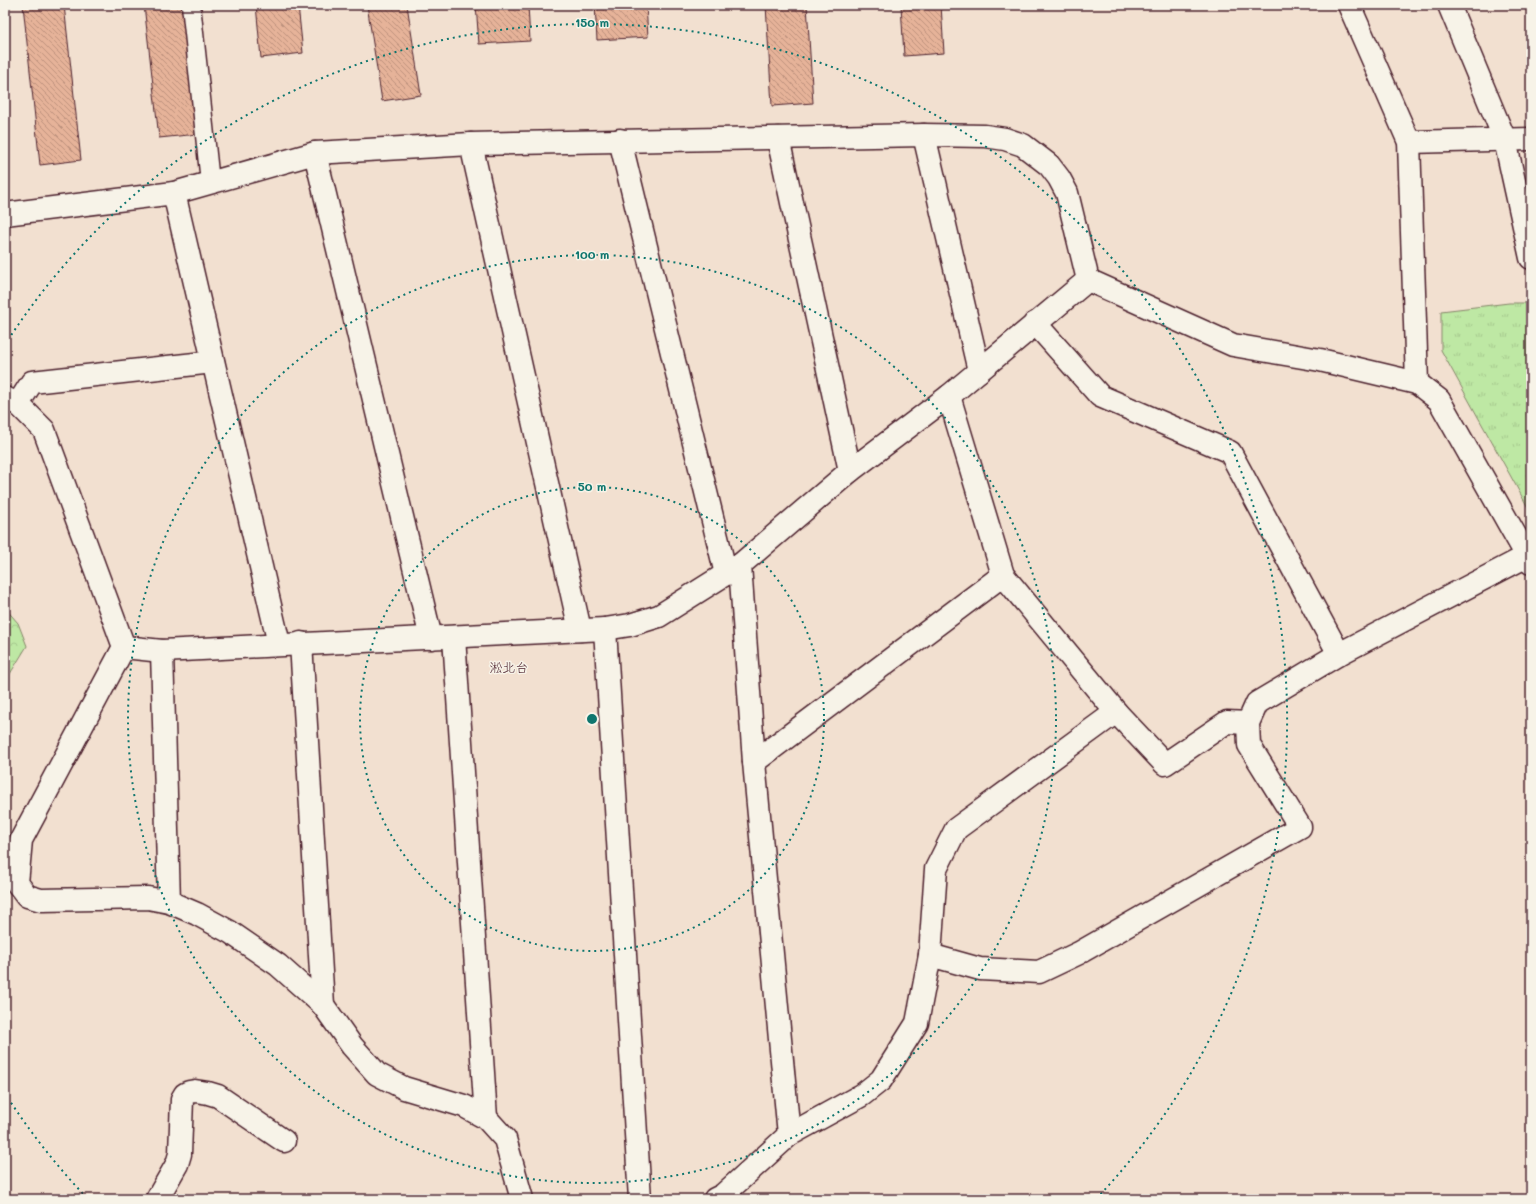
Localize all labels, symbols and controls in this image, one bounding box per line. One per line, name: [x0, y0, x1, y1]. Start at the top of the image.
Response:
text: 150 m: [575, 14, 609, 30]
text: 100 m: [575, 246, 609, 262]
text: 50 m: [578, 478, 606, 494]
district label: 淞北台: [489, 658, 529, 675]
centre of rings: [585, 712, 599, 726]

